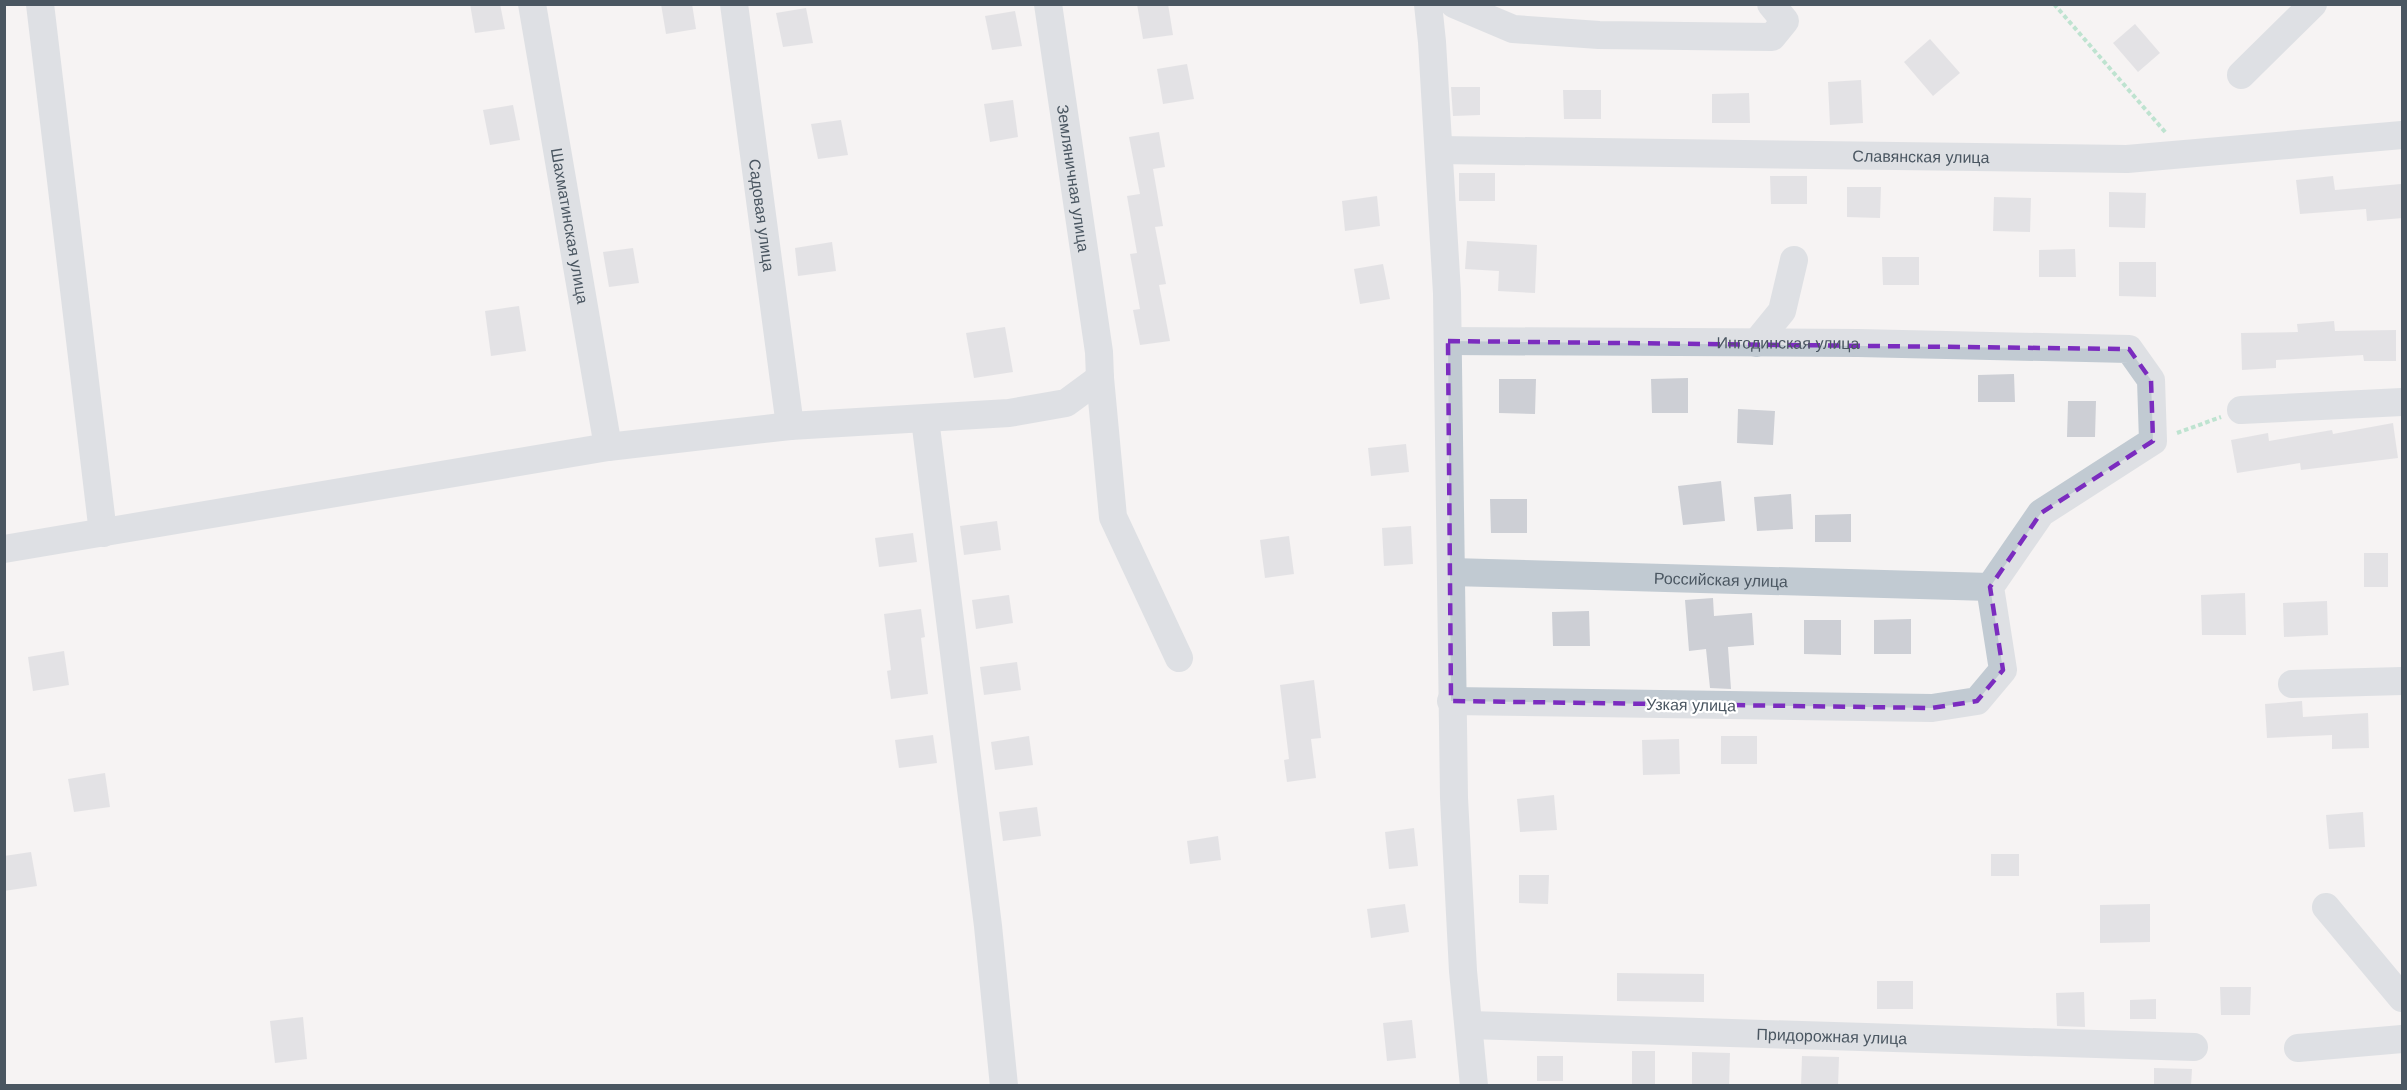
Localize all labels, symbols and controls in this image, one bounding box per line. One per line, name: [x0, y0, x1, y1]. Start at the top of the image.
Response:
street label: Земляничная улица: [1054, 103, 1093, 253]
street label: Шахматинская улица: [548, 147, 592, 305]
street label: Славянская улица: [1852, 147, 1990, 166]
street label: Садовая улица: [746, 158, 778, 273]
street label: Ингодинская улица: [1717, 334, 1860, 352]
street label: Российская улица: [1654, 569, 1788, 590]
street label: Узкая улица: [1646, 696, 1736, 714]
street label: Придорожная улица: [1756, 1025, 1908, 1047]

